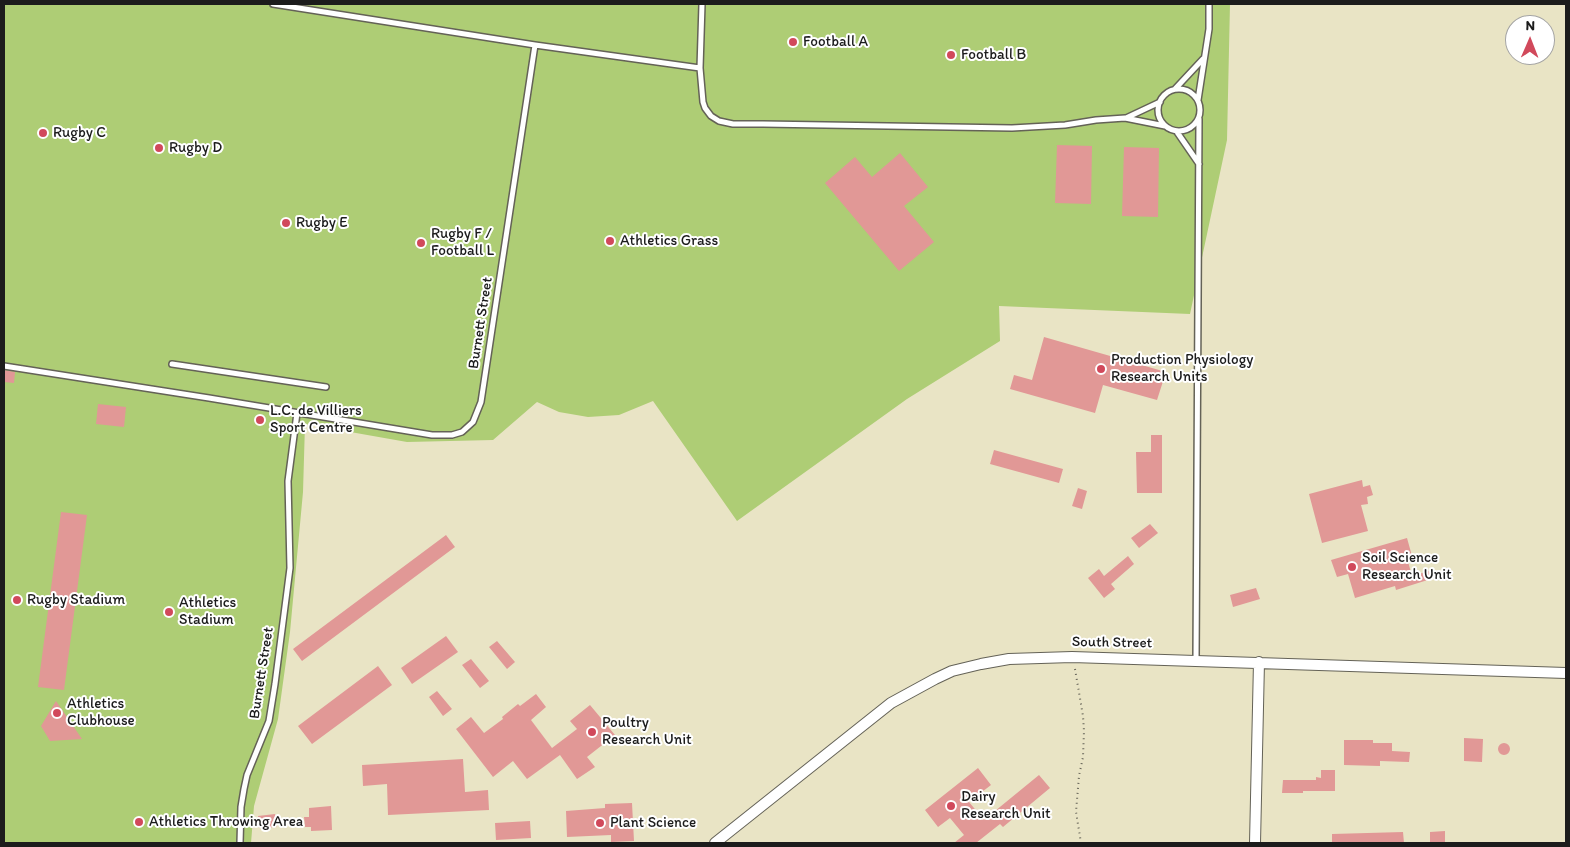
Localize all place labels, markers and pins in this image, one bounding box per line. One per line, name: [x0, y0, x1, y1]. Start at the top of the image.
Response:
place label: Football A: [803, 33, 868, 51]
marker: Football A: [787, 36, 799, 48]
place label: Football B: [961, 46, 1026, 64]
marker: Football B: [945, 49, 957, 61]
place label: Rugby C: [53, 124, 106, 142]
marker: Rugby C: [37, 127, 49, 139]
place label: Rugby D: [169, 139, 222, 157]
marker: Rugby D: [153, 142, 165, 154]
place label: Rugby E: [296, 214, 348, 232]
marker: Rugby E: [280, 217, 292, 229]
place label: Rugby F / Football L: [431, 225, 494, 260]
place label: Athletics Grass: [620, 232, 718, 250]
marker: Athletics Grass: [604, 235, 616, 247]
marker: Rugby F / Football L: [415, 237, 427, 249]
place label: Production Physiology Research Units: [1111, 351, 1253, 386]
marker: Production Physiology Research Units: [1095, 363, 1107, 375]
place label: L.C. de Villiers Sport Centre: [270, 402, 362, 437]
marker: L.C. de Villiers Sport Centre: [254, 414, 266, 426]
place label: Soil Science Research Unit: [1362, 549, 1452, 584]
marker: Soil Science Research Unit: [1346, 561, 1358, 573]
place label: Rugby Stadium: [27, 591, 125, 609]
marker: Rugby Stadium: [11, 594, 23, 606]
place label: Athletics Stadium: [179, 594, 236, 629]
marker: Athletics Stadium: [163, 606, 175, 618]
place label: Athletics Clubhouse: [67, 695, 135, 730]
marker: Athletics Clubhouse: [51, 707, 63, 719]
place label: Poultry Research Unit: [602, 714, 692, 749]
marker: Poultry Research Unit: [586, 726, 598, 738]
place label: Dairy Research Unit: [961, 788, 1051, 823]
marker: Dairy Research Unit: [945, 800, 957, 812]
place label: Athletics Throwing Area: [149, 813, 303, 831]
place label: Plant Science: [610, 814, 696, 832]
marker: Athletics Throwing Area: [133, 816, 145, 828]
marker: Plant Science: [594, 817, 606, 829]

